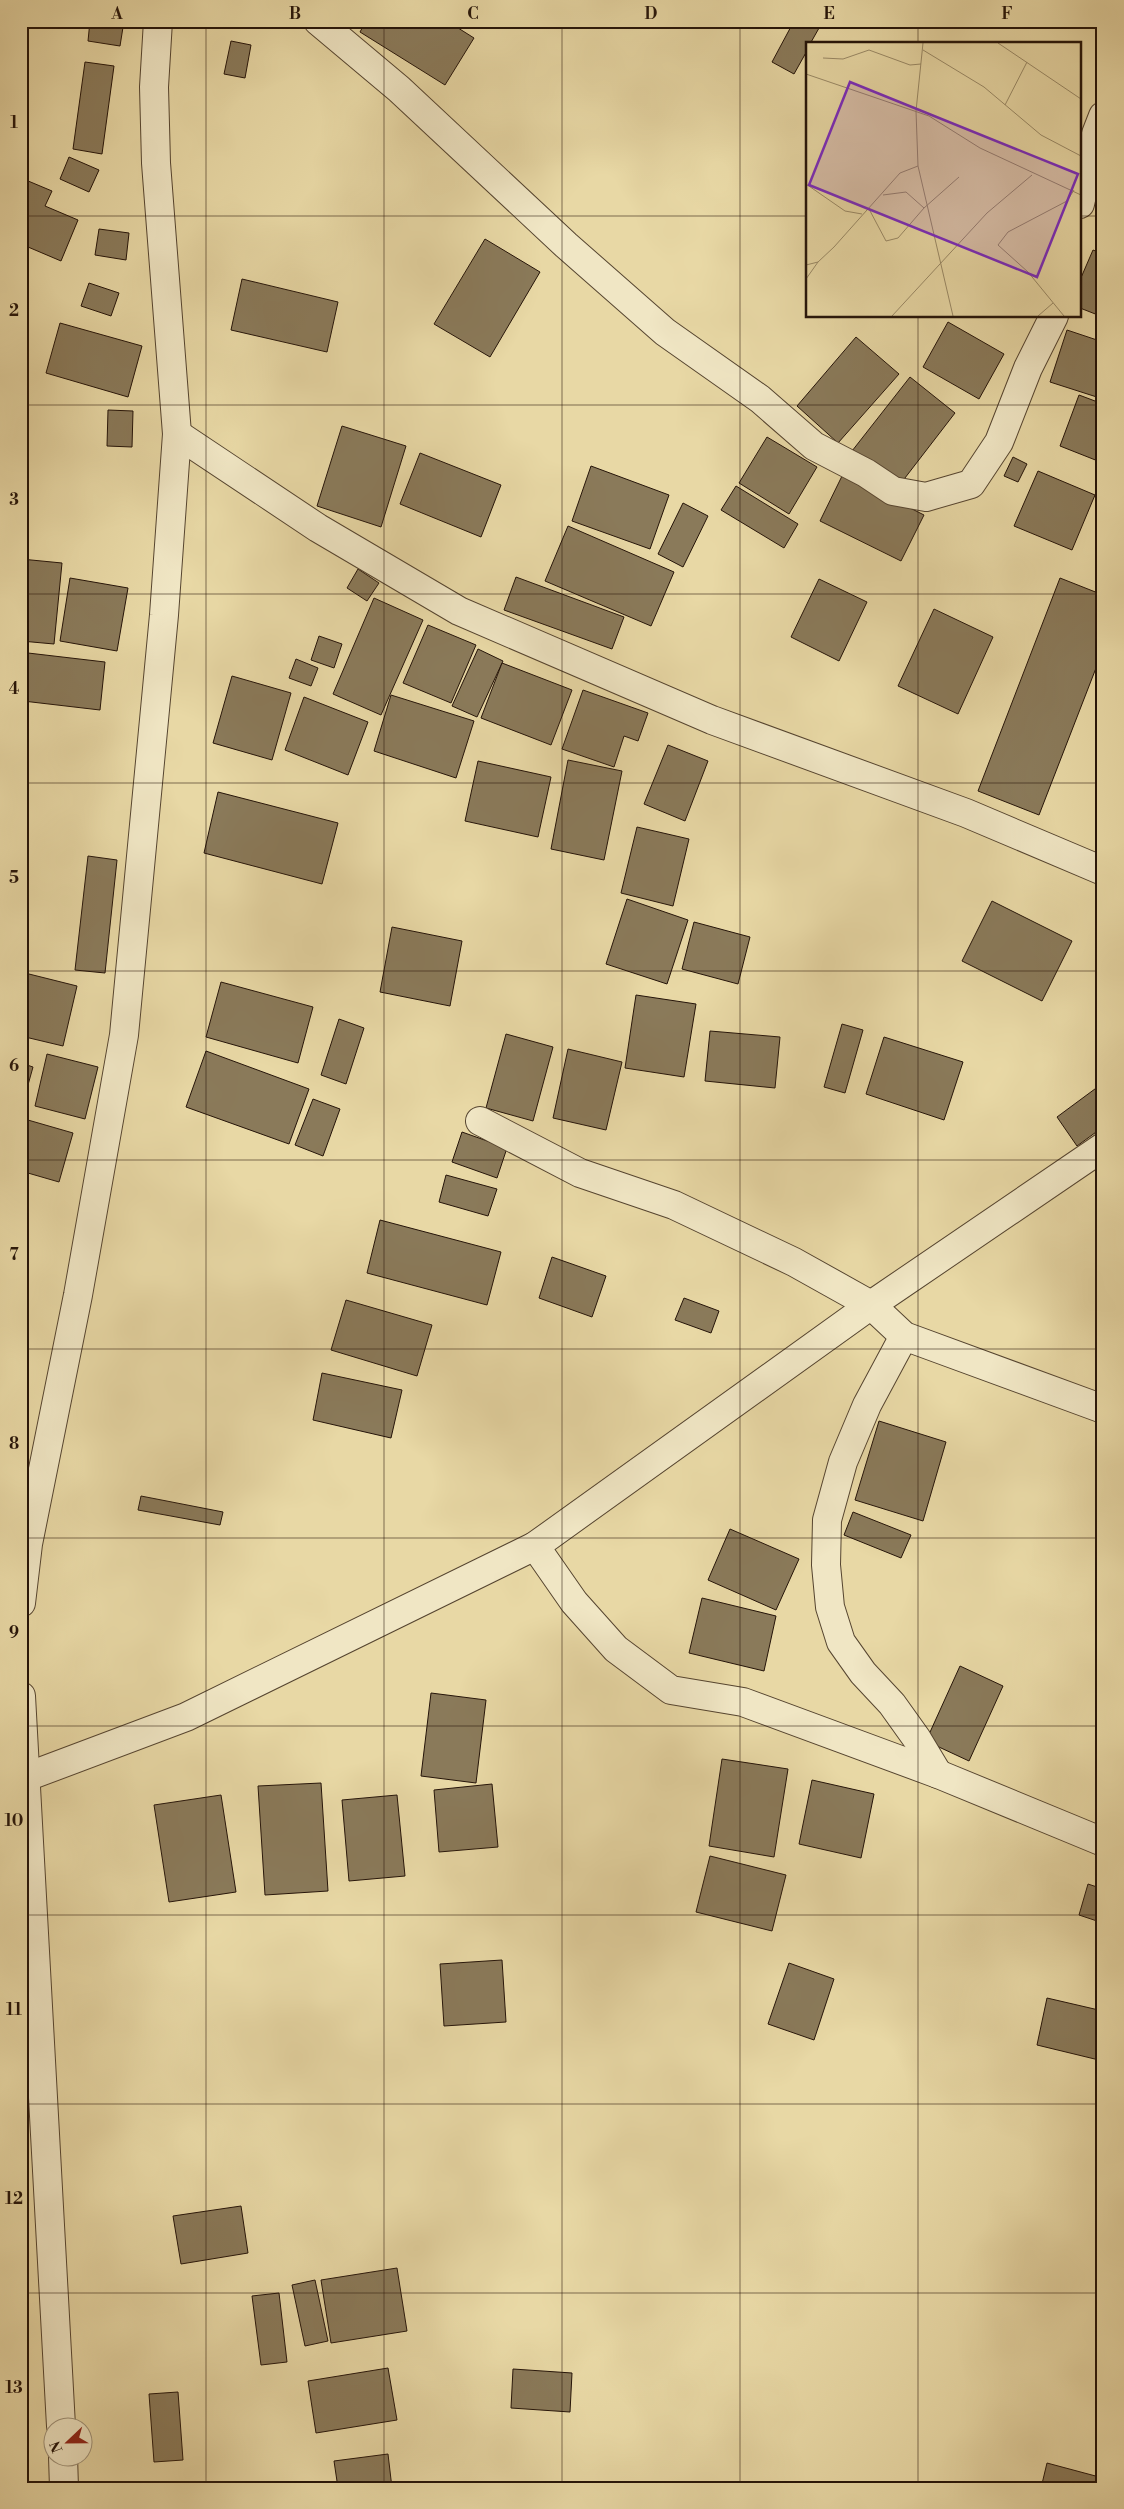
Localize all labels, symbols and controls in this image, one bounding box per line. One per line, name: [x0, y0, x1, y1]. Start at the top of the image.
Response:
text: A: [110, 4, 123, 24]
text: B: [289, 4, 301, 24]
text: C: [467, 4, 479, 24]
text: D: [645, 4, 658, 24]
text: E: [823, 4, 835, 24]
text: F: [1001, 4, 1013, 24]
inset map: [806, 42, 1082, 318]
text: 1: [10, 113, 18, 133]
text: 2: [9, 301, 19, 321]
text: 3: [9, 490, 19, 510]
text: 4: [9, 679, 20, 699]
text: 5: [9, 868, 19, 888]
text: 6: [9, 1056, 19, 1076]
text: 7: [9, 1245, 19, 1265]
text: 8: [9, 1434, 19, 1454]
text: 9: [9, 1623, 19, 1643]
text: 10: [5, 1811, 23, 1831]
text: 11: [6, 2000, 22, 2020]
text: 12: [5, 2189, 23, 2209]
text: 13: [5, 2378, 23, 2398]
north arrow: [42, 2416, 92, 2466]
text: N: [46, 2438, 67, 2455]

